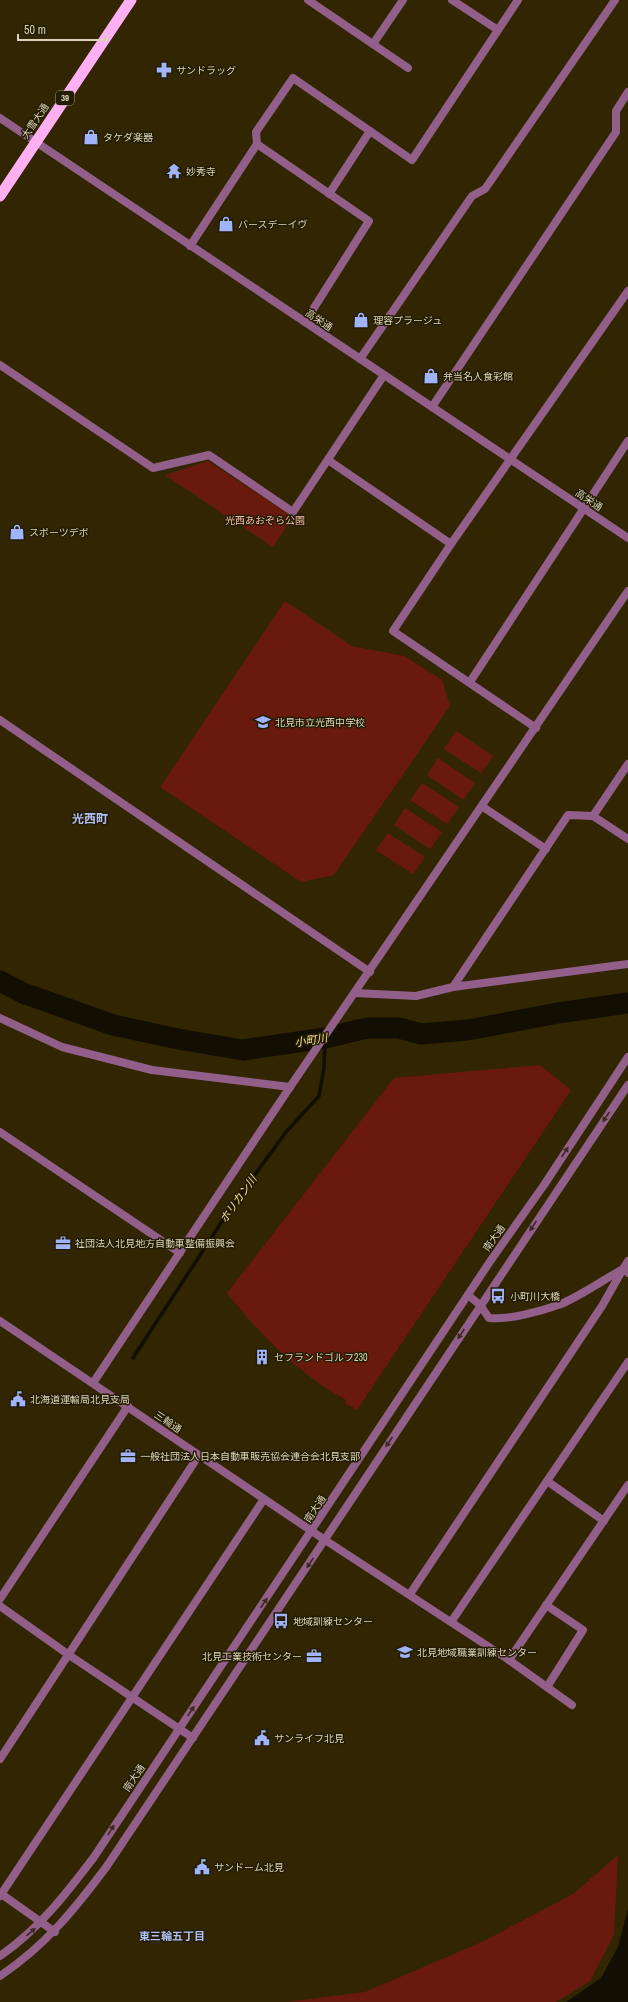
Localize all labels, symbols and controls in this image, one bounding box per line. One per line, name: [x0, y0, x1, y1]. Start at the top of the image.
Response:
scale bar: [18, 16, 107, 42]
text: 50 m: [24, 22, 46, 38]
pharmacy icon: サンドラッグ: [155, 61, 173, 79]
place label: サンドラッグ: [176, 64, 236, 77]
road number: 39: [56, 91, 74, 105]
street label: 大雪大通: [18, 101, 52, 141]
shop icon: タケダ楽器: [82, 128, 100, 146]
place label: タケダ楽器: [103, 131, 153, 144]
temple icon: 妙秀寺: [165, 162, 183, 180]
place label: 妙秀寺: [186, 165, 216, 178]
shop icon: バースデーイヴ: [217, 215, 235, 233]
place label: バースデーイヴ: [238, 218, 308, 231]
street label: 高栄通: [303, 306, 335, 334]
shop icon: 理容プラージュ: [352, 311, 370, 329]
place label: 理容プラージュ: [373, 314, 442, 327]
shop icon: 弁当名人食彩館: [422, 367, 440, 385]
place label: 弁当名人食彩館: [443, 370, 513, 383]
street label: 高栄通: [573, 486, 605, 514]
park label: 光西あおぞら公園: [225, 514, 305, 527]
shop icon: スポーツデポ: [8, 523, 26, 541]
place label: スポーツデポ: [29, 526, 89, 539]
school or university icon: 北見市立光西中学校: [254, 713, 272, 731]
place label: 北見市立光西中学校: [275, 716, 365, 729]
district label: 光西町: [72, 811, 108, 827]
water label: 小町川: [294, 1030, 329, 1049]
one-way arrow: [602, 1112, 610, 1123]
one-way arrow: [561, 1147, 569, 1158]
water label: ホリカン川: [216, 1172, 260, 1226]
one-way arrow: [529, 1221, 537, 1231]
street label: 南大通: [480, 1222, 508, 1254]
office icon: 社団法人北見地方自動車整備振興会: [54, 1234, 72, 1252]
place label: 社団法人北見地方自動車整備振興会: [75, 1237, 235, 1250]
bus stop icon: 小町川大橋: [489, 1287, 507, 1305]
place label: 小町川大橋: [510, 1290, 560, 1303]
one-way arrow: [457, 1329, 465, 1339]
building icon: セフランドゴルフ230: [253, 1348, 271, 1366]
place label: セフランドゴルフ230: [274, 1351, 368, 1364]
public building icon: 北海道運輸局北見支局: [9, 1390, 27, 1408]
place label: 北海道運輸局北見支局: [30, 1393, 130, 1406]
street label: 三輪通: [152, 1408, 184, 1436]
one-way arrow: [385, 1437, 393, 1447]
office icon: 一般社団法人日本自動車販売協会連合会北見支部: [119, 1447, 137, 1465]
place label: 一般社団法人日本自動車販売協会連合会北見支部: [140, 1450, 360, 1463]
street label: 南大通: [301, 1493, 329, 1525]
one-way arrow: [306, 1558, 314, 1568]
one-way arrow: [260, 1598, 268, 1608]
bus stop icon: 地域訓練センター: [272, 1612, 290, 1630]
place label: 地域訓練センター: [293, 1615, 373, 1628]
school or university icon: 北見地域職業訓練センター: [396, 1643, 414, 1661]
place label: 北見地域職業訓練センター: [417, 1646, 537, 1659]
office icon: 北見工業技術センター: [305, 1647, 323, 1665]
place label: 北見工業技術センター: [202, 1650, 302, 1663]
one-way arrow: [187, 1706, 195, 1716]
public building icon: サンライフ北見: [253, 1729, 271, 1747]
place label: サンライフ北見: [274, 1732, 344, 1745]
street label: 南大通: [120, 1762, 148, 1794]
one-way arrow: [107, 1825, 115, 1836]
public building icon: サンドーム北見: [193, 1858, 211, 1876]
place label: サンドーム北見: [214, 1861, 284, 1874]
one-way arrow: [26, 1928, 35, 1937]
district label: 東三輪五丁目: [139, 1929, 205, 1943]

